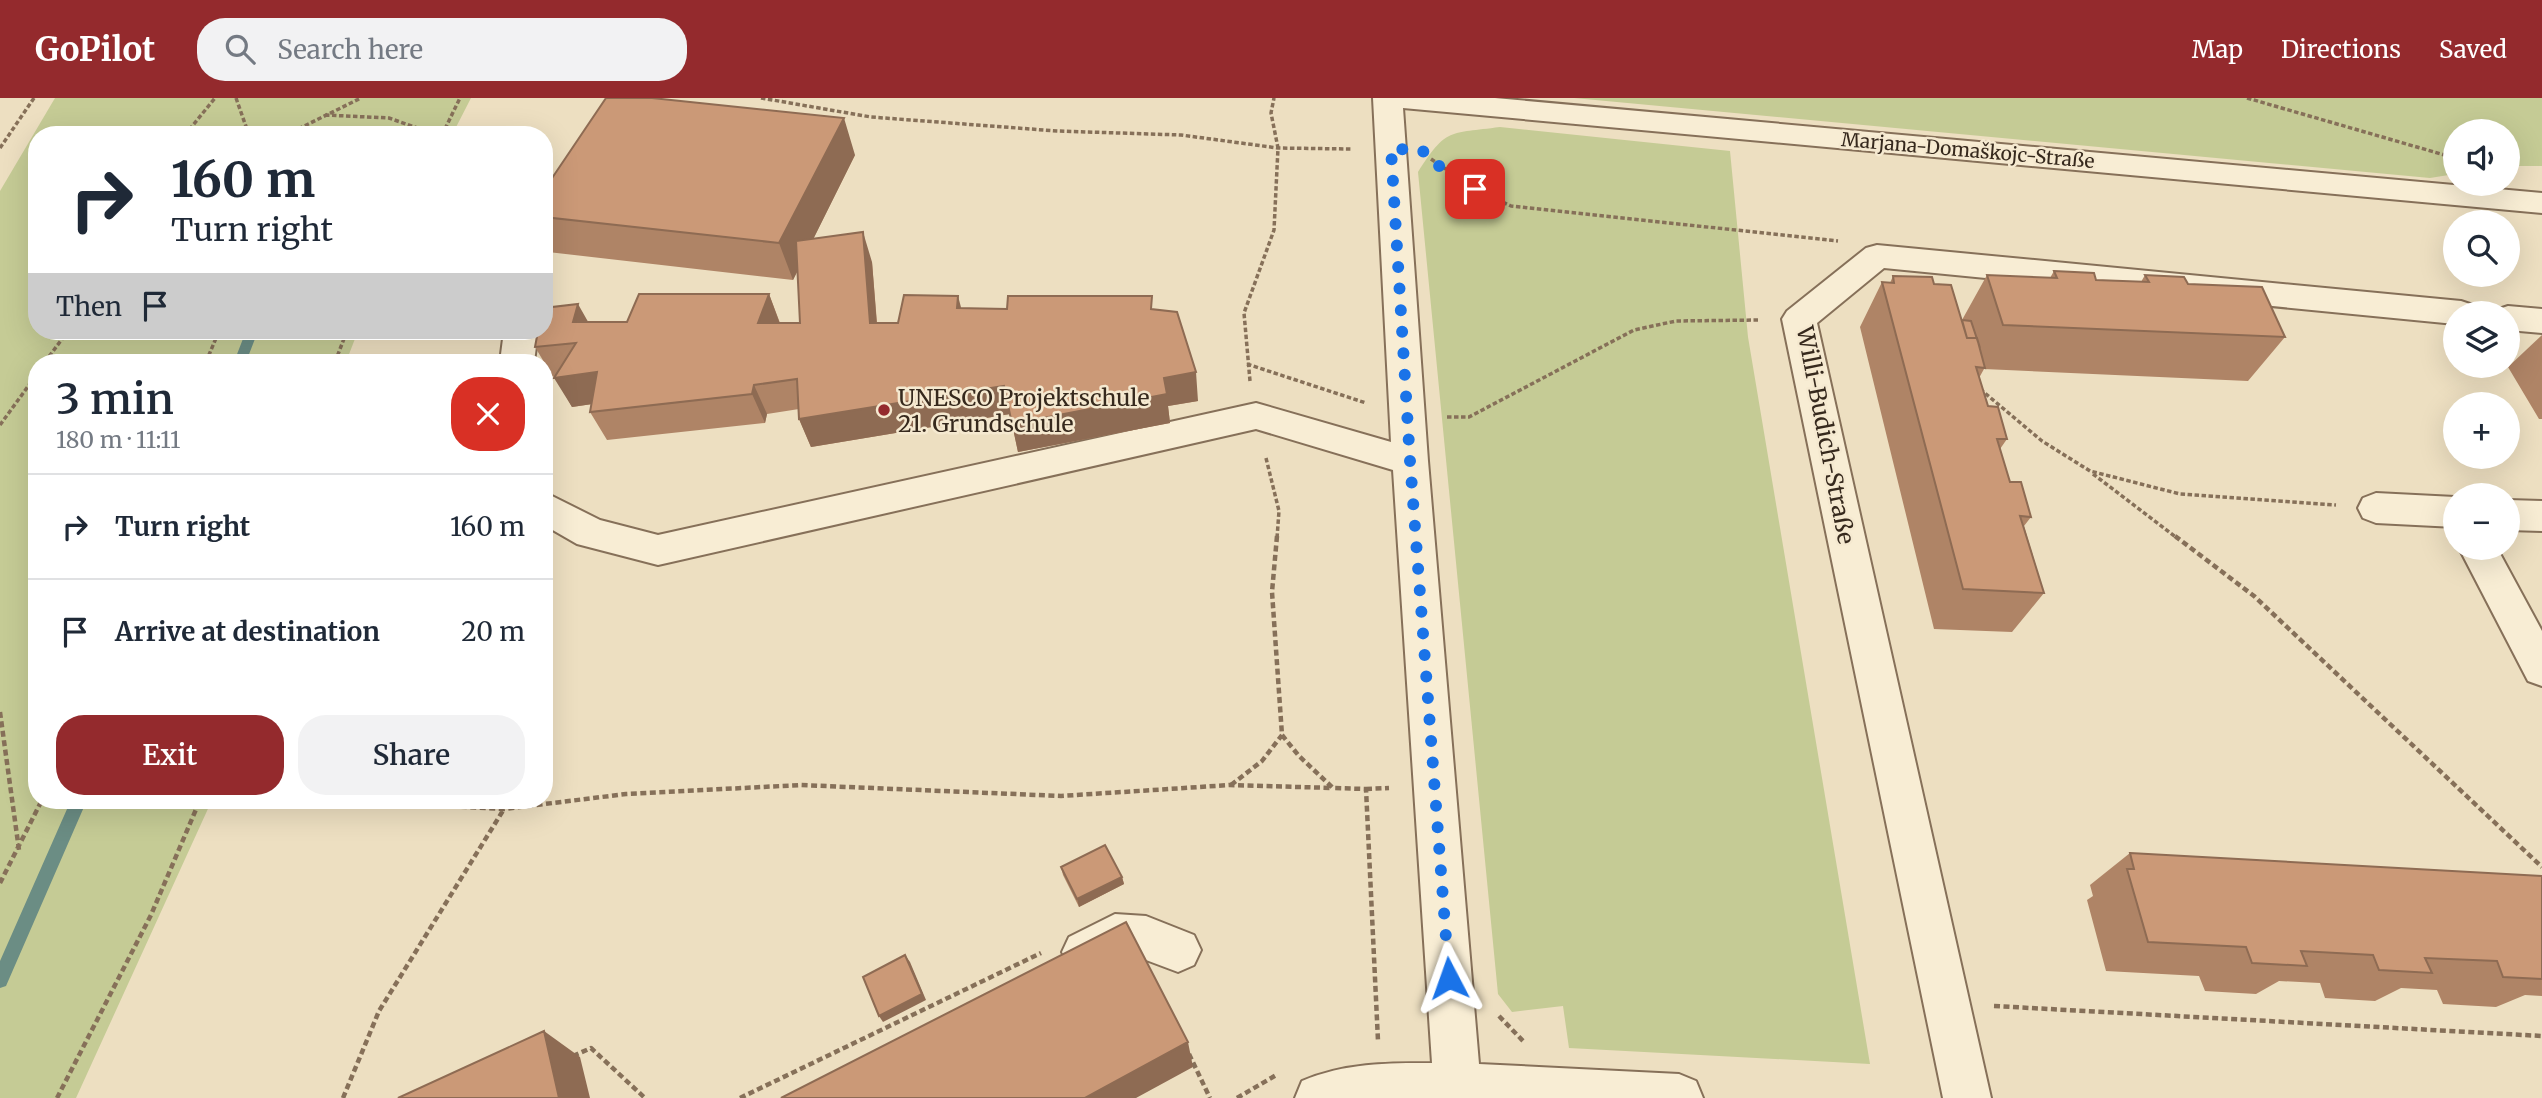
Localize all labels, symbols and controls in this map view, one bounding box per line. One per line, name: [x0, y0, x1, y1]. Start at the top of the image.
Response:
search box: [197, 18, 687, 81]
text: GoPilot: [35, 29, 155, 70]
icon: search: [221, 30, 259, 68]
text: Search here: [277, 33, 423, 66]
text: Map: [2192, 34, 2243, 65]
text: Directions: [2281, 34, 2401, 65]
text: Saved: [2439, 34, 2507, 65]
map controls: [2443, 119, 2520, 560]
button: sound: [2443, 119, 2520, 196]
street label: Marjana-Domaškojc-Straße: [1840, 127, 2096, 173]
text: 160 m: [171, 149, 315, 210]
icon: right: [56, 154, 147, 245]
pin: [1445, 159, 1505, 219]
icon: arrive: [1456, 170, 1494, 208]
text: Turn right: [171, 210, 333, 250]
button: search: [2443, 210, 2520, 287]
icon: arrive: [136, 287, 174, 325]
text: Then: [56, 290, 122, 323]
button: layers: [2443, 301, 2520, 378]
street label: Willi-Budich-Straße: [1790, 323, 1861, 546]
text: 3 min: [56, 373, 174, 425]
button: close: [451, 377, 525, 451]
place label: UNESCO Projektschule 21. Grundschule: [898, 383, 1149, 438]
button: +: [2443, 392, 2520, 469]
marker: UNESCO Projektschule 21. Grundschule: [876, 402, 892, 418]
text: 180 m · 11:11: [56, 425, 180, 454]
button: −: [2443, 483, 2520, 560]
icon: right: [56, 508, 94, 546]
text: Turn right: [115, 510, 250, 543]
text: 160 m: [450, 510, 525, 543]
icon: arrive: [56, 613, 94, 651]
text: Arrive at destination: [115, 615, 380, 648]
text: 20 m: [461, 615, 525, 648]
button: Exit: [56, 715, 284, 795]
button: Share: [298, 715, 525, 795]
position arrow: [1412, 941, 1486, 1015]

